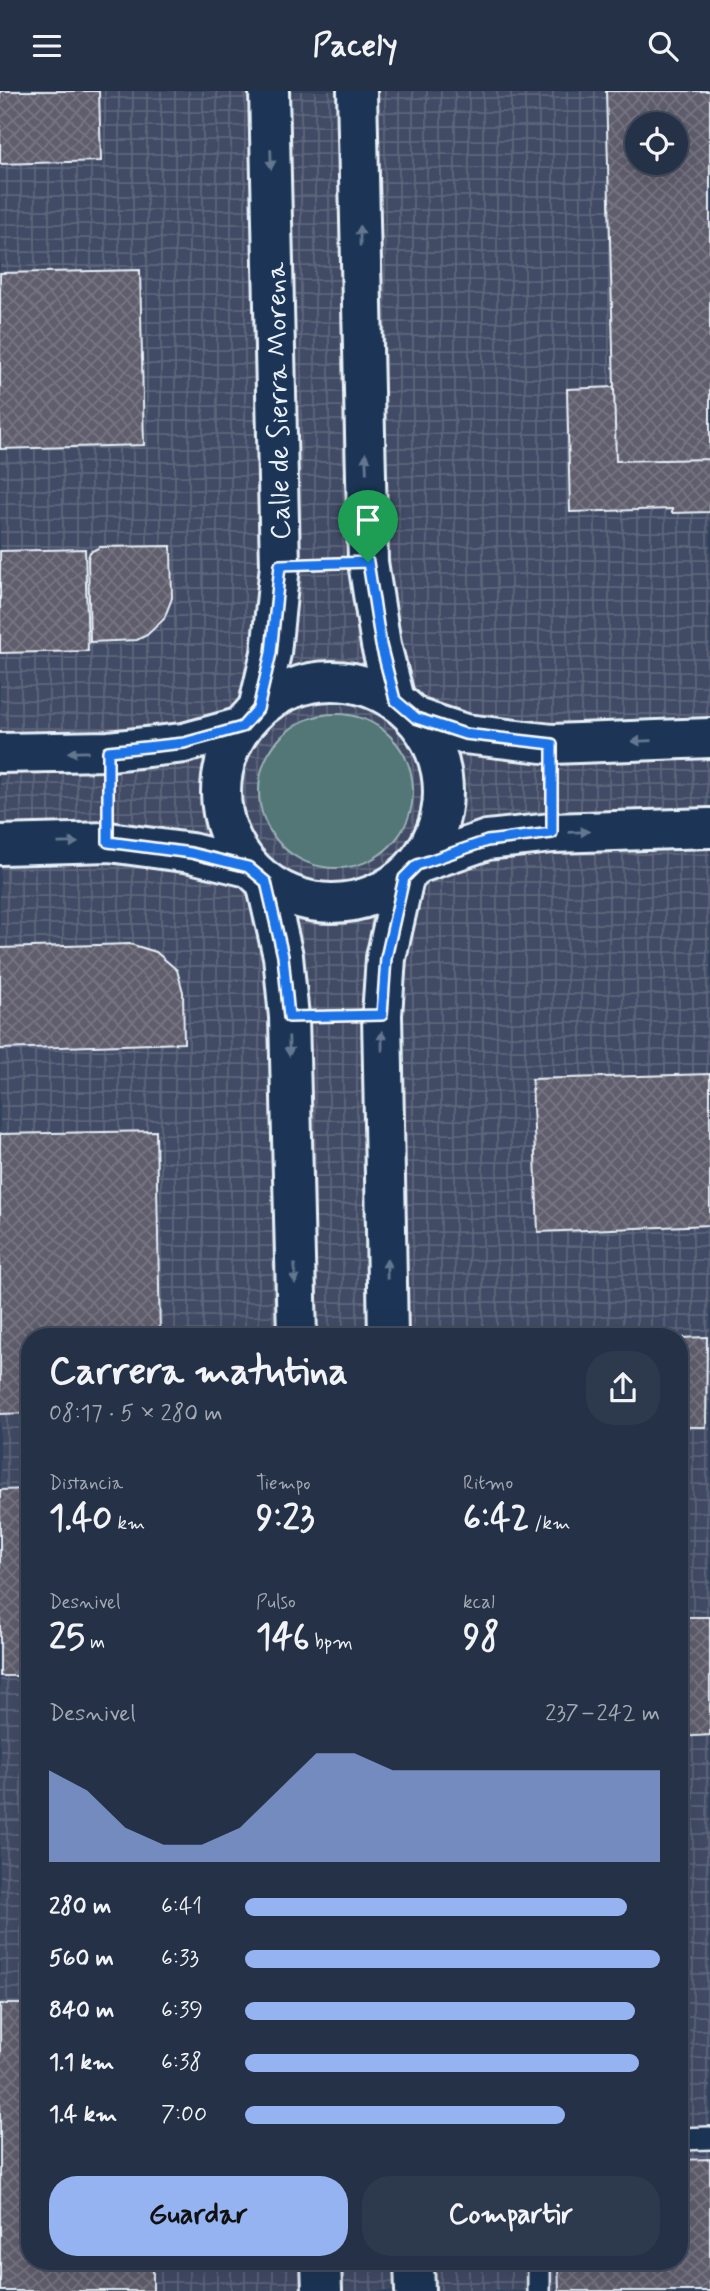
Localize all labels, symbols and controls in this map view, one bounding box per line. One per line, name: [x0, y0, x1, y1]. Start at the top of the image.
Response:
text: Pacely: [312, 25, 398, 67]
icon: menu: [28, 27, 66, 65]
icon: search: [644, 27, 682, 65]
map controls: [625, 112, 688, 175]
button: locate: [625, 112, 688, 175]
one-way arrow: [266, 148, 277, 170]
one-way arrow: [354, 224, 366, 246]
street label: Calle de Sierra Morena: [259, 262, 300, 540]
one-way arrow: [360, 452, 371, 474]
pin: [338, 490, 398, 562]
icon: arrive: [349, 501, 387, 539]
one-way arrow: [631, 735, 653, 746]
one-way arrow: [67, 746, 89, 758]
one-way arrow: [569, 827, 591, 838]
one-way arrow: [57, 837, 79, 849]
one-way arrow: [376, 1030, 388, 1052]
one-way arrow: [284, 1036, 295, 1058]
one-way arrow: [381, 1258, 393, 1280]
one-way arrow: [289, 1263, 301, 1285]
text: Carrera matutina: [49, 1348, 348, 1397]
button: share: [586, 1351, 660, 1425]
text: 08:17 · 5 × 280 m: [49, 1399, 223, 1429]
text: Distancia: [49, 1471, 123, 1496]
text: Tiempo: [256, 1471, 311, 1496]
text: Ritmo: [463, 1471, 513, 1496]
text: 1.40: [49, 1496, 112, 1542]
text: 9:23: [256, 1496, 315, 1542]
text: 6:42: [463, 1496, 529, 1542]
text: km: [112, 1511, 145, 1536]
text: /km: [529, 1511, 570, 1536]
text: Desnivel: [49, 1590, 121, 1615]
text: Pulso: [256, 1590, 296, 1615]
text: kcal: [463, 1590, 495, 1615]
text: 25: [49, 1615, 85, 1661]
text: 146: [256, 1615, 309, 1661]
text: 98: [463, 1615, 499, 1661]
text: m: [85, 1630, 105, 1655]
text: bpm: [309, 1630, 353, 1655]
text: Desnivel: [49, 1699, 136, 1729]
text: 237–242 m: [545, 1699, 660, 1729]
text: 280 m: [49, 1892, 111, 1922]
text: 6:41: [161, 1892, 202, 1922]
text: 560 m: [49, 1944, 114, 1974]
text: 6:33: [161, 1944, 199, 1974]
text: 840 m: [49, 1996, 114, 2026]
text: 6:39: [161, 1996, 203, 2026]
text: 1.1 km: [49, 2048, 114, 2078]
text: 6:38: [161, 2048, 202, 2078]
text: 1.4 km: [49, 2100, 117, 2130]
text: 7:00: [161, 2100, 207, 2130]
button: Guardar: [49, 2176, 348, 2256]
button: Compartir: [362, 2176, 660, 2256]

